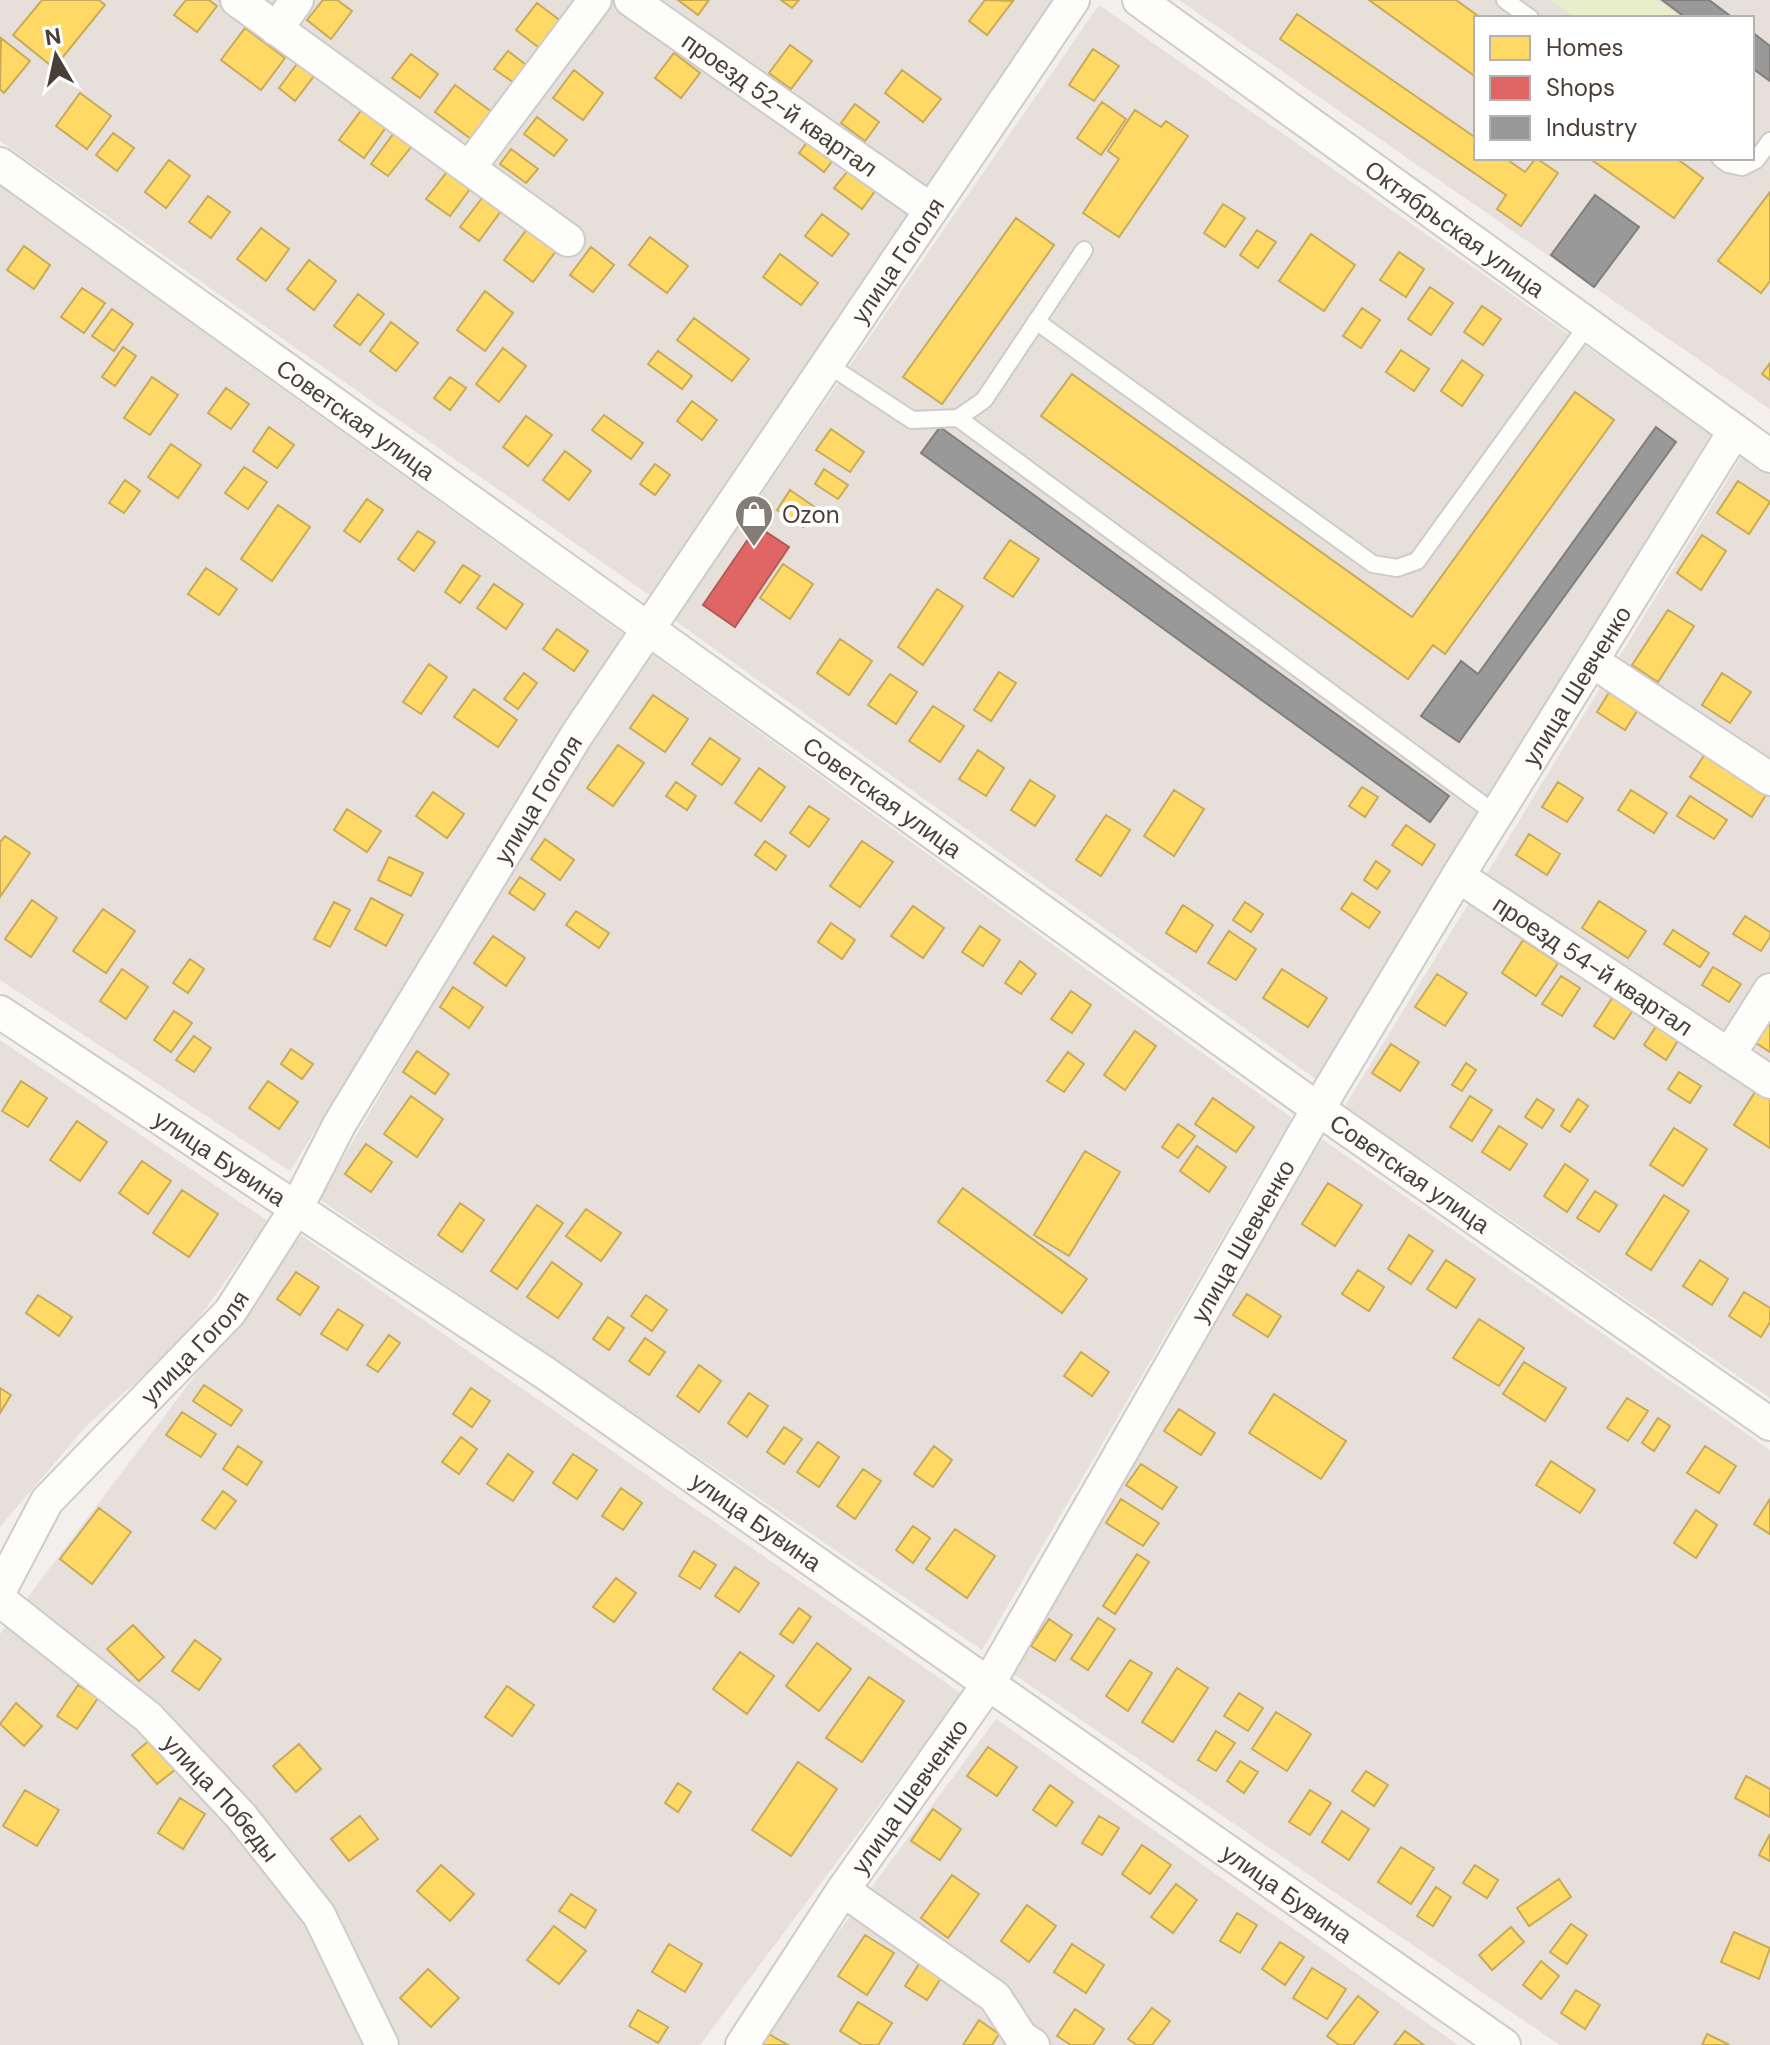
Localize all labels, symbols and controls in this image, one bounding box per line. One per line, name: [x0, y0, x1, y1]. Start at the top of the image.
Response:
north arrow: [16, 16, 96, 96]
legend: [1474, 16, 1754, 160]
text: N: [43, 21, 63, 52]
street label: проезд 52-й квартал: [676, 25, 884, 183]
text: Homes: [1546, 32, 1624, 63]
text: Shops: [1546, 72, 1615, 103]
text: Industry: [1546, 112, 1637, 143]
street label: Октябрьская улица: [1359, 153, 1552, 304]
street label: улица Гоголя: [844, 191, 951, 329]
street label: Советская улица: [270, 352, 442, 487]
shop icon: Ozon: [733, 493, 775, 548]
place label: Ozon: [782, 499, 840, 530]
street label: улица Шевченко: [1515, 600, 1638, 771]
street label: улица Гоголя: [487, 729, 589, 869]
street label: Советская улица: [797, 729, 969, 865]
street label: проезд 54-й квартал: [1488, 888, 1699, 1042]
street label: улица Бувина: [148, 1103, 293, 1213]
street label: Советская улица: [1324, 1107, 1497, 1240]
street label: улица Шевченко: [1184, 1154, 1301, 1328]
street label: улица Гоголя: [134, 1284, 255, 1411]
street label: улица Бувина: [685, 1465, 828, 1578]
street label: улица Шевченко: [844, 1712, 975, 1880]
street label: улица Победы: [157, 1728, 286, 1868]
street label: улица Бувина: [1216, 1837, 1359, 1950]

